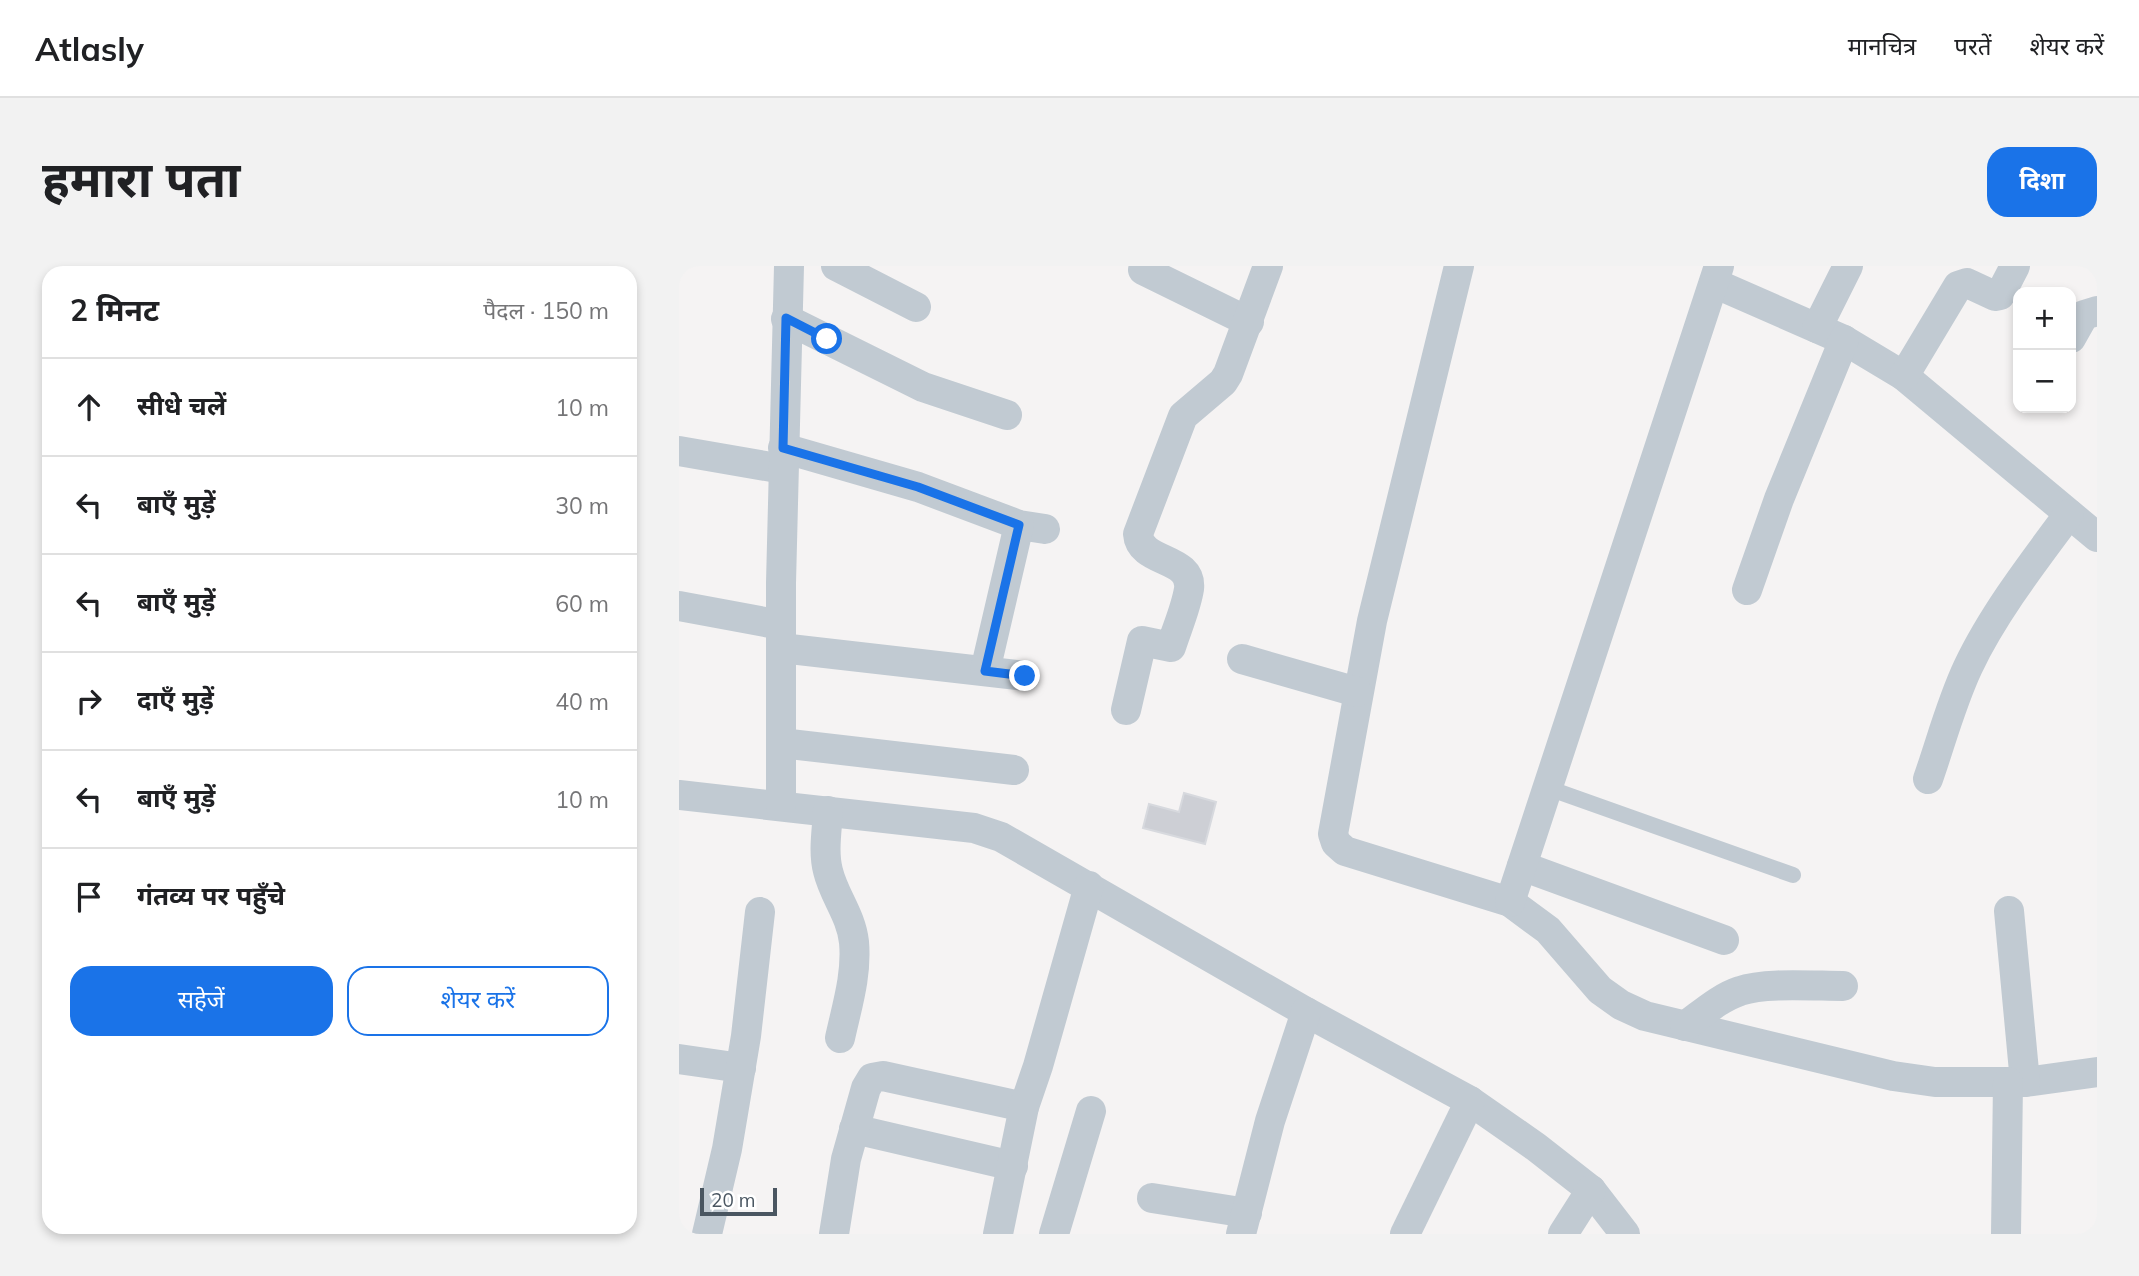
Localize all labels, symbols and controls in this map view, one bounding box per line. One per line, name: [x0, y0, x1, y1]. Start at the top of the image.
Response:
text: Atlasly: [35, 28, 144, 69]
text: मानचित्र: [1848, 31, 1916, 61]
text: परतें: [1954, 31, 1991, 61]
text: शेयर करें: [2029, 31, 2104, 61]
button: दिशा: [1987, 147, 2097, 217]
text: हमारा पता: [42, 148, 240, 209]
map controls: [2013, 287, 2076, 413]
button: +: [2013, 287, 2076, 350]
text: 2 मिनट: [70, 291, 159, 329]
text: पैदल · 150 m: [483, 296, 609, 325]
route start: [811, 323, 842, 354]
button: −: [2013, 350, 2076, 413]
icon: ahead: [70, 388, 108, 426]
text: सीधे चलें: [137, 389, 226, 422]
text: 10 m: [555, 393, 609, 422]
icon: left: [70, 486, 108, 524]
text: बाएँ मुड़ें: [137, 487, 215, 520]
text: 30 m: [555, 491, 609, 520]
icon: left: [70, 584, 108, 622]
text: बाएँ मुड़ें: [137, 585, 215, 618]
text: 60 m: [555, 589, 609, 618]
route end: [1009, 660, 1040, 691]
icon: right: [70, 682, 108, 720]
text: दाएँ मुड़ें: [137, 683, 214, 716]
text: 40 m: [555, 687, 609, 716]
icon: left: [70, 780, 108, 818]
text: बाएँ मुड़ें: [137, 781, 215, 814]
text: 10 m: [555, 785, 609, 814]
icon: arrive: [70, 878, 108, 916]
text: गंतव्य पर पहुँचे: [137, 879, 285, 912]
button: सहेजें: [70, 966, 333, 1036]
button: शेयर करें: [347, 966, 609, 1036]
scale bar: [700, 1185, 777, 1217]
text: 20 m: [711, 1188, 755, 1212]

